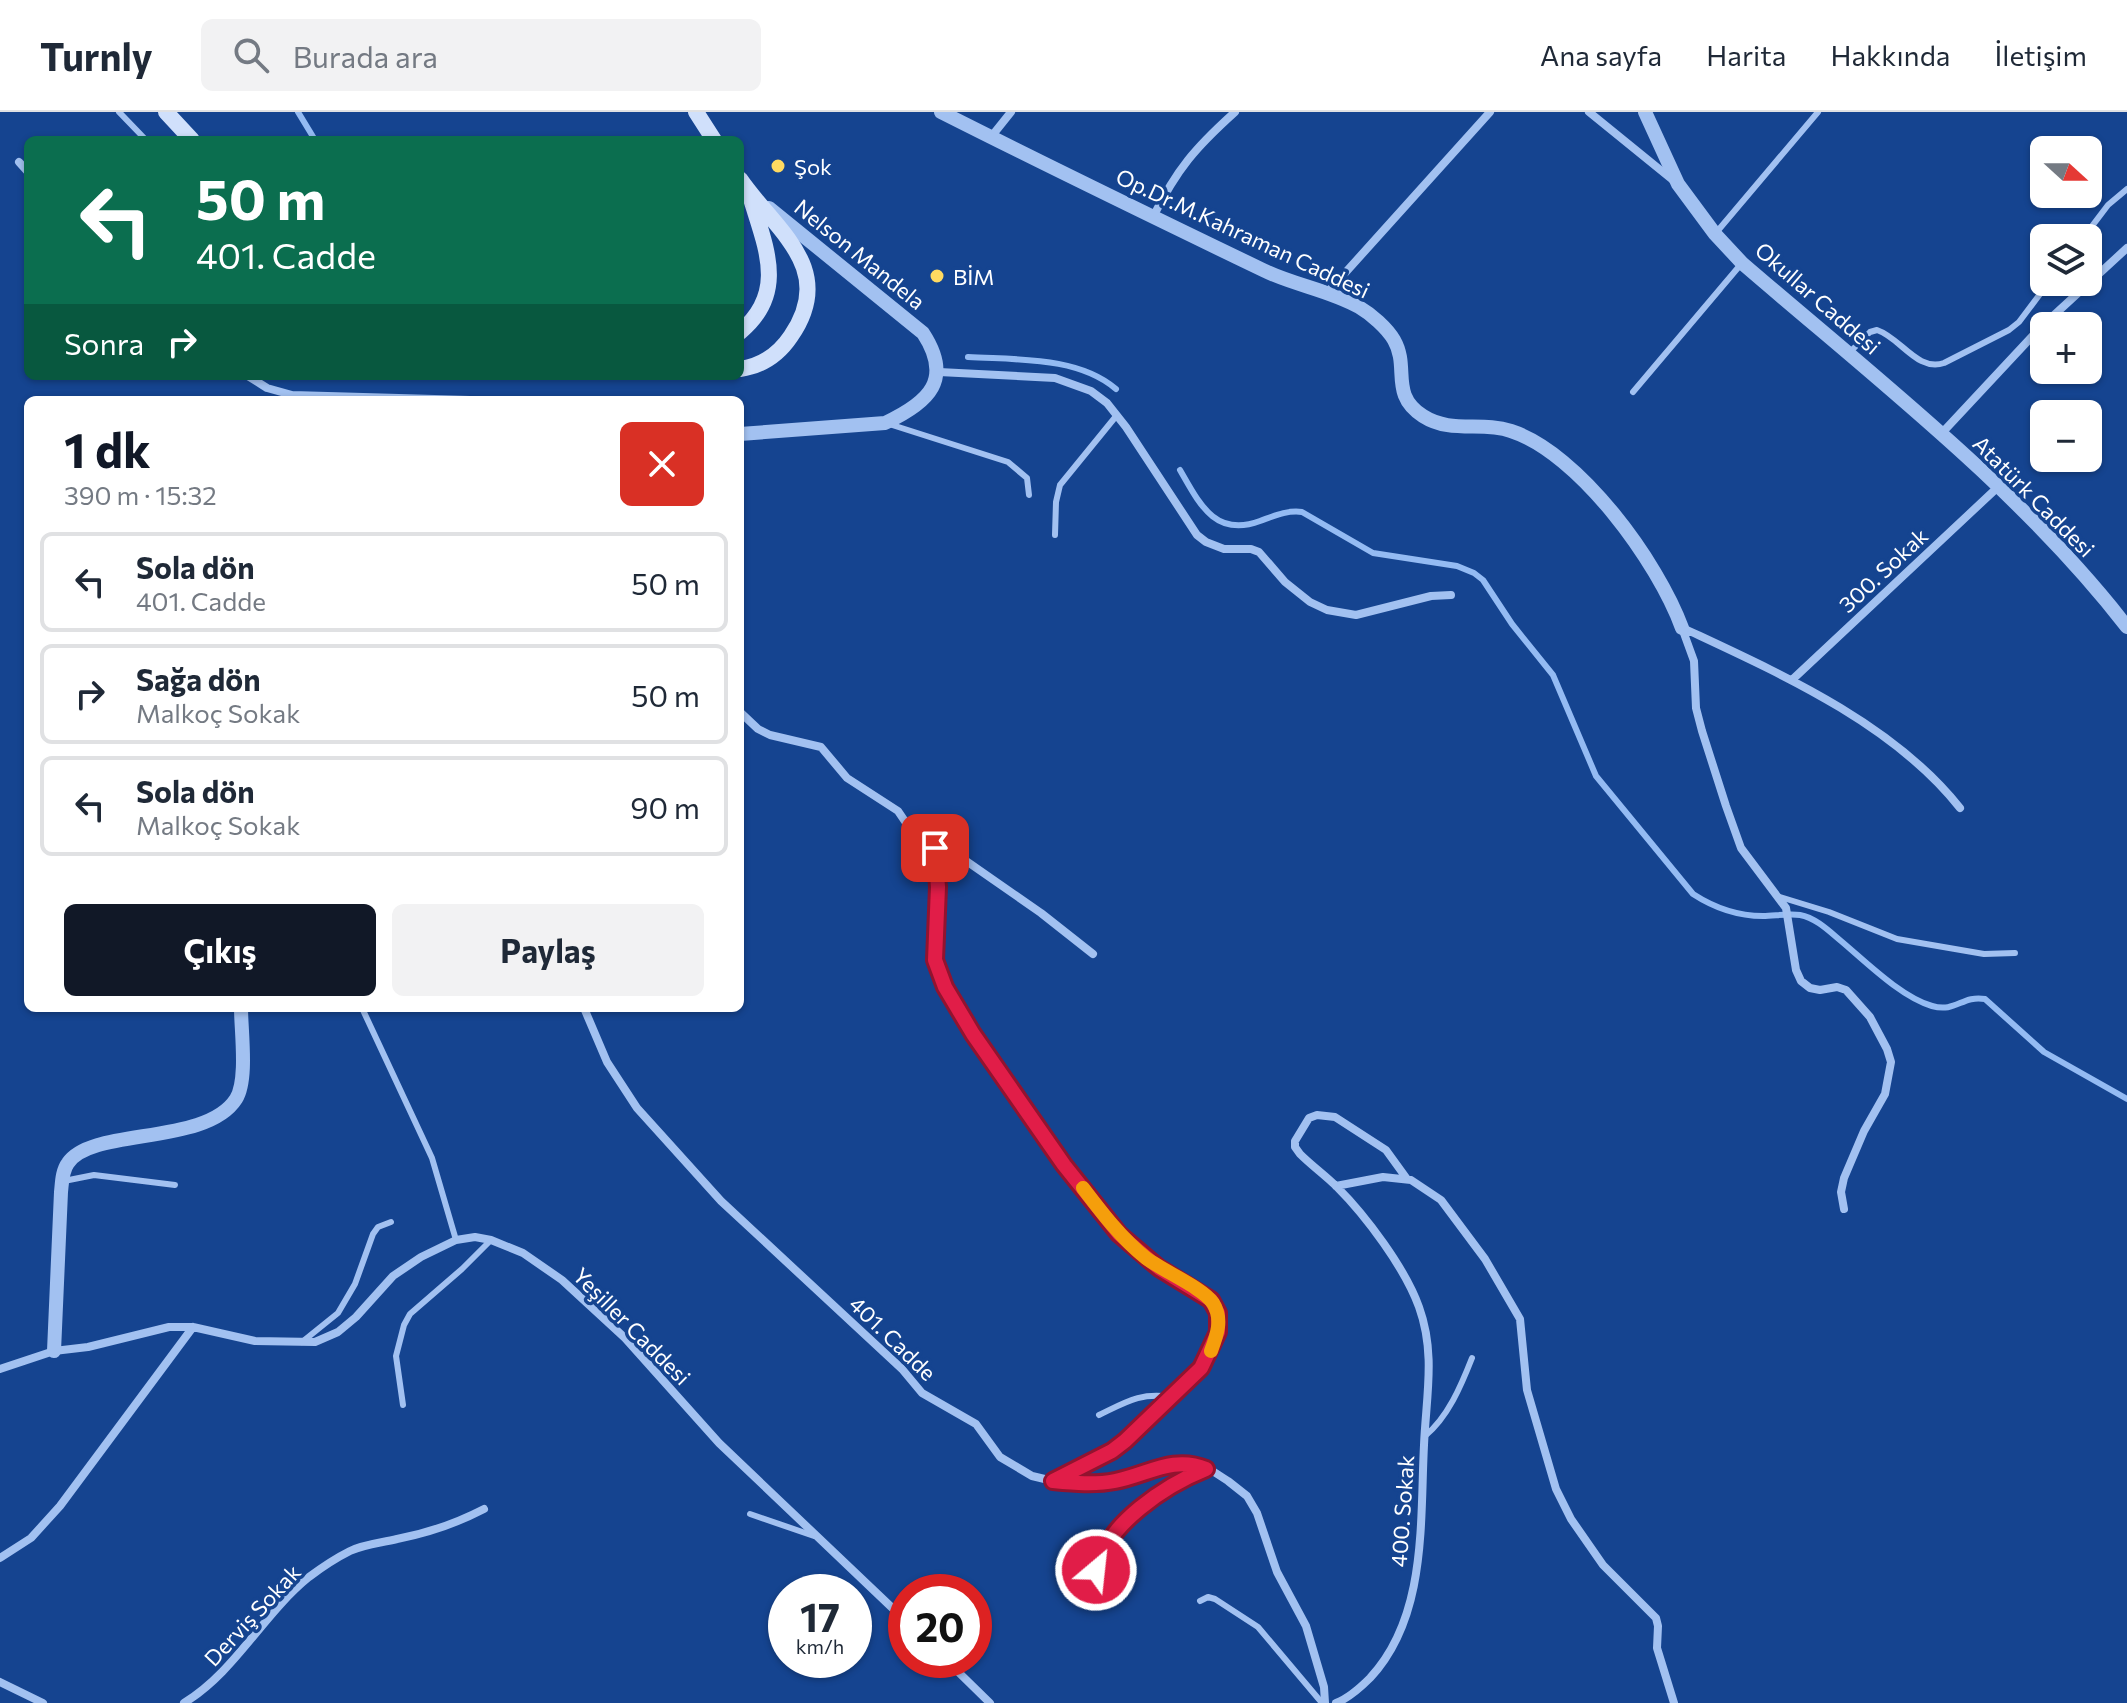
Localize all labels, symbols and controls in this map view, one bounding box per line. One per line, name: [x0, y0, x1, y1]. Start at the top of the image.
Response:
search box: [201, 19, 761, 91]
text: Turnly: [40, 32, 153, 79]
icon: search: [229, 33, 273, 77]
text: Burada ara: [293, 37, 438, 74]
text: Ana sayfa: [1540, 38, 1662, 72]
text: Harita: [1706, 38, 1786, 72]
text: Hakkında: [1830, 38, 1950, 72]
text: İletişim: [1994, 38, 2087, 72]
north arrow: [2030, 136, 2102, 208]
map controls: [2030, 136, 2102, 472]
place label: Şok: [794, 153, 832, 180]
marker: Şok: [769, 157, 787, 175]
street label: Op.Dr.M.Kahraman Caddesi: [1112, 162, 1374, 304]
text: 50 m: [196, 163, 325, 232]
icon: left: [64, 168, 168, 272]
street label: Nelson Mandela: [789, 193, 931, 315]
button: layers: [2030, 224, 2102, 296]
text: 401. Cadde: [196, 232, 376, 276]
street label: Okullar Caddesi: [1750, 236, 1886, 360]
place label: BİM: [953, 263, 994, 290]
marker: BİM: [928, 267, 946, 285]
button: +: [2030, 312, 2102, 384]
icon: right: [160, 320, 204, 364]
text: Sonra: [64, 324, 144, 361]
button: −: [2030, 400, 2102, 472]
text: 1 dk: [64, 419, 151, 478]
button: close: [620, 422, 704, 506]
street label: Atatürk Caddesi: [1968, 430, 2100, 562]
text: 390 m · 15:32: [64, 479, 217, 510]
street label: 300. Sokak: [1833, 522, 1933, 618]
text: Sola dön: [136, 548, 255, 585]
icon: left: [68, 560, 112, 604]
text: 50 m: [631, 564, 700, 601]
text: 401. Cadde: [136, 585, 266, 616]
text: Sağa dön: [136, 660, 261, 697]
icon: right: [68, 672, 112, 716]
text: 50 m: [631, 676, 700, 713]
text: Malkoç Sokak: [136, 697, 300, 728]
text: Sola dön: [136, 772, 255, 809]
icon: left: [68, 784, 112, 828]
text: 90 m: [630, 788, 700, 825]
text: Malkoç Sokak: [136, 809, 300, 840]
pin: [901, 814, 969, 882]
icon: arrive: [913, 826, 957, 870]
button: Çıkış: [64, 904, 376, 996]
button: Paylaş: [392, 904, 704, 996]
street label: Yeşiller Caddesi: [568, 1262, 696, 1390]
street label: 401. Cadde: [844, 1290, 942, 1386]
street label: 400. Sokak: [1385, 1454, 1419, 1568]
position arrow: [1054, 1528, 1138, 1612]
street label: Derviş Sokak: [198, 1559, 306, 1671]
speed limit sign: 20: [888, 1574, 992, 1678]
text: 17: [800, 1591, 840, 1640]
text: km/h: [796, 1634, 844, 1658]

